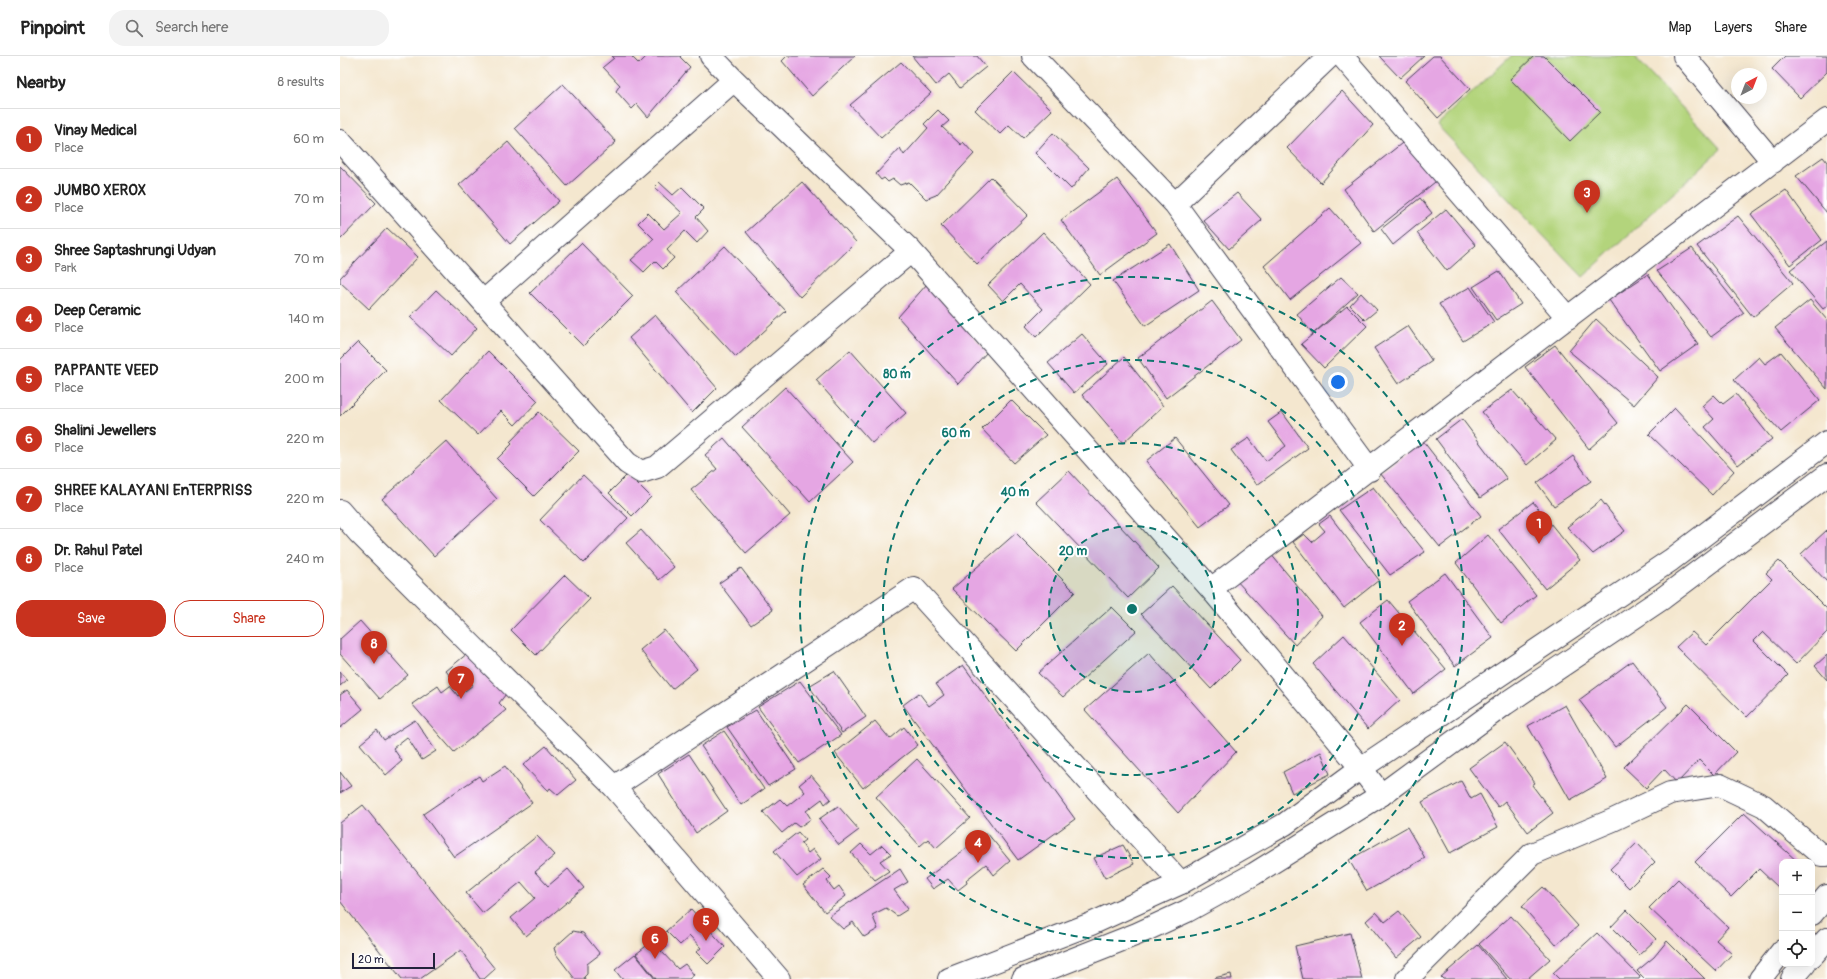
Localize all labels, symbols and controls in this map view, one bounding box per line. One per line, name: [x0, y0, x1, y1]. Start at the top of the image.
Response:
search box: [109, 10, 389, 46]
text: Pinpoint: [20, 16, 85, 40]
icon: search: [123, 17, 145, 39]
text: Search here: [155, 18, 228, 37]
text: Map: [1669, 19, 1692, 36]
text: Layers: [1714, 19, 1752, 36]
text: Share: [1774, 19, 1807, 36]
north arrow: [1731, 68, 1767, 104]
text: Nearby: [16, 72, 65, 93]
text: 8 results: [278, 74, 324, 90]
text: Vinay Medical: [54, 121, 137, 140]
text: 1: [26, 131, 32, 147]
text: 60 m: [293, 131, 324, 147]
text: Place: [54, 140, 83, 156]
pin: 3: [1574, 180, 1600, 213]
text: JUMBO XEROX: [54, 181, 146, 200]
text: 2: [25, 191, 33, 207]
text: 70 m: [294, 191, 324, 207]
text: Place: [54, 200, 83, 216]
text: Shree Saptashrungi Udyan: [54, 241, 216, 260]
text: 3: [25, 251, 33, 267]
text: 70 m: [294, 251, 324, 267]
text: Park: [54, 260, 77, 276]
text: Deep Ceramic: [54, 301, 141, 320]
text: 4: [25, 311, 33, 327]
text: 140 m: [288, 311, 324, 327]
text: Place: [54, 320, 83, 336]
text: PAPPANTE VEED: [54, 361, 159, 380]
text: 80 m: [883, 367, 911, 382]
text: 5: [25, 371, 33, 387]
text: 200 m: [285, 371, 324, 387]
your location: [1328, 372, 1348, 392]
text: Place: [54, 380, 83, 396]
text: Shalini Jewellers: [54, 421, 156, 440]
text: 60 m: [942, 426, 971, 441]
text: 6: [25, 431, 33, 447]
text: 220 m: [286, 431, 324, 447]
text: Place: [54, 440, 83, 456]
text: SHREE KALAYANI EnTERPRISS: [54, 481, 252, 500]
text: 40 m: [1000, 485, 1030, 500]
text: 7: [26, 491, 32, 507]
text: 220 m: [286, 491, 324, 507]
text: Place: [54, 500, 83, 516]
pin: 1: [1526, 511, 1552, 544]
text: Dr. Rahul Patel: [54, 541, 143, 560]
text: 20 m: [1059, 544, 1087, 559]
text: 8: [26, 551, 32, 567]
text: 240 m: [286, 551, 324, 567]
text: Place: [54, 560, 83, 576]
button: Save: [16, 600, 166, 637]
button: Share: [174, 600, 324, 637]
centre of rings: [1125, 602, 1139, 616]
pin: 2: [1389, 613, 1415, 646]
pin: 8: [361, 631, 387, 664]
pin: 7: [448, 666, 474, 699]
pin: 4: [965, 830, 991, 863]
map controls: [1779, 859, 1815, 967]
button: +: [1779, 859, 1815, 895]
button: −: [1779, 895, 1815, 931]
pin: 5: [693, 908, 719, 941]
pin: 6: [642, 926, 668, 959]
button: locate: [1779, 931, 1815, 967]
scale bar: [352, 951, 435, 970]
text: 20 m: [358, 953, 384, 966]

